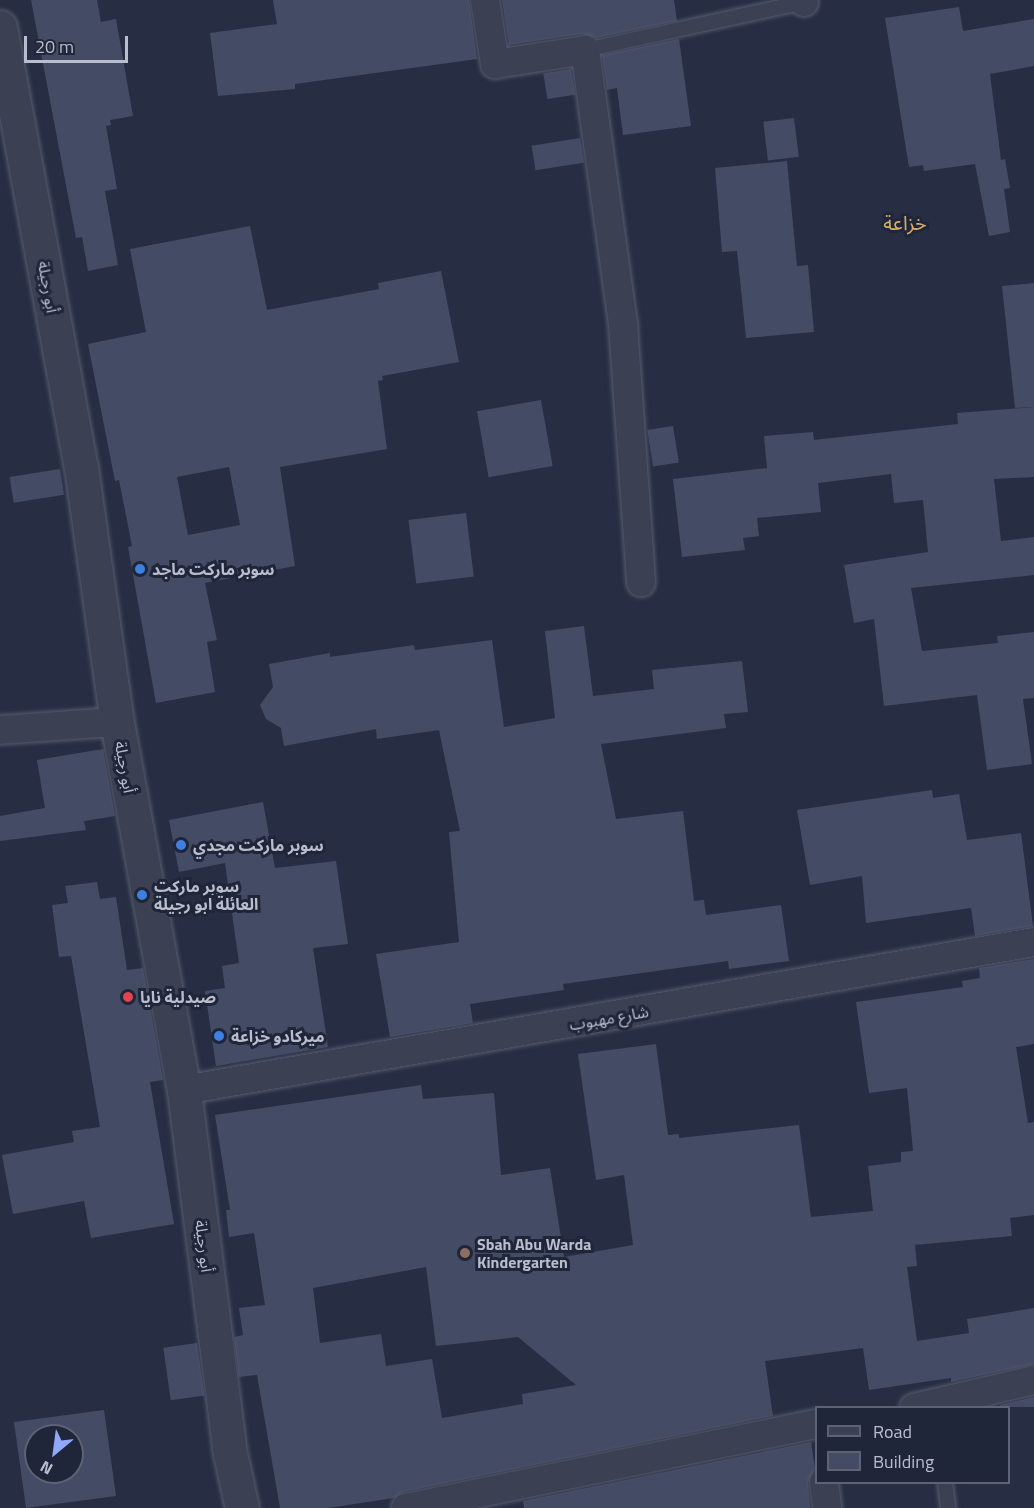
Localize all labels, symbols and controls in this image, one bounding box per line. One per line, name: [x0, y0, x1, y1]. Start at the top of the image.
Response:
scale bar: [27, 24, 130, 62]
text: 20 m: [35, 33, 74, 60]
district label: خزاعة: [883, 210, 927, 234]
street label: أبو رجيلة: [34, 260, 62, 314]
place label: سوبر ماركت ماجد: [152, 559, 274, 579]
marker: سوبر ماركت ماجد: [133, 562, 147, 576]
street label: أبو رجيلة: [111, 740, 139, 794]
place label: سوبر ماركت مجدي: [193, 835, 324, 855]
marker: سوبر ماركت مجدي: [174, 838, 188, 852]
place label: سوبر ماركت العائلة ابو رجيلة: [154, 876, 258, 914]
marker: سوبر ماركت العائلة ابو رجيلة: [135, 888, 149, 902]
place label: صيدلية نايا: [140, 987, 216, 1007]
marker: صيدلية نايا: [121, 990, 135, 1004]
street label: شارع مهبوب: [568, 1002, 650, 1034]
place label: ميركادو خزاعة: [231, 1026, 325, 1046]
marker: ميركادو خزاعة: [212, 1029, 226, 1043]
street label: أبو رجيلة: [191, 1219, 217, 1273]
place label: Sbah Abu Warda Kindergarten: [477, 1234, 591, 1272]
marker: Sbah Abu Warda Kindergarten: [458, 1246, 472, 1260]
legend: [815, 1406, 1010, 1484]
text: Road: [873, 1418, 912, 1445]
north arrow: [24, 1424, 84, 1484]
text: Building: [873, 1448, 934, 1475]
text: N: [36, 1455, 57, 1481]

